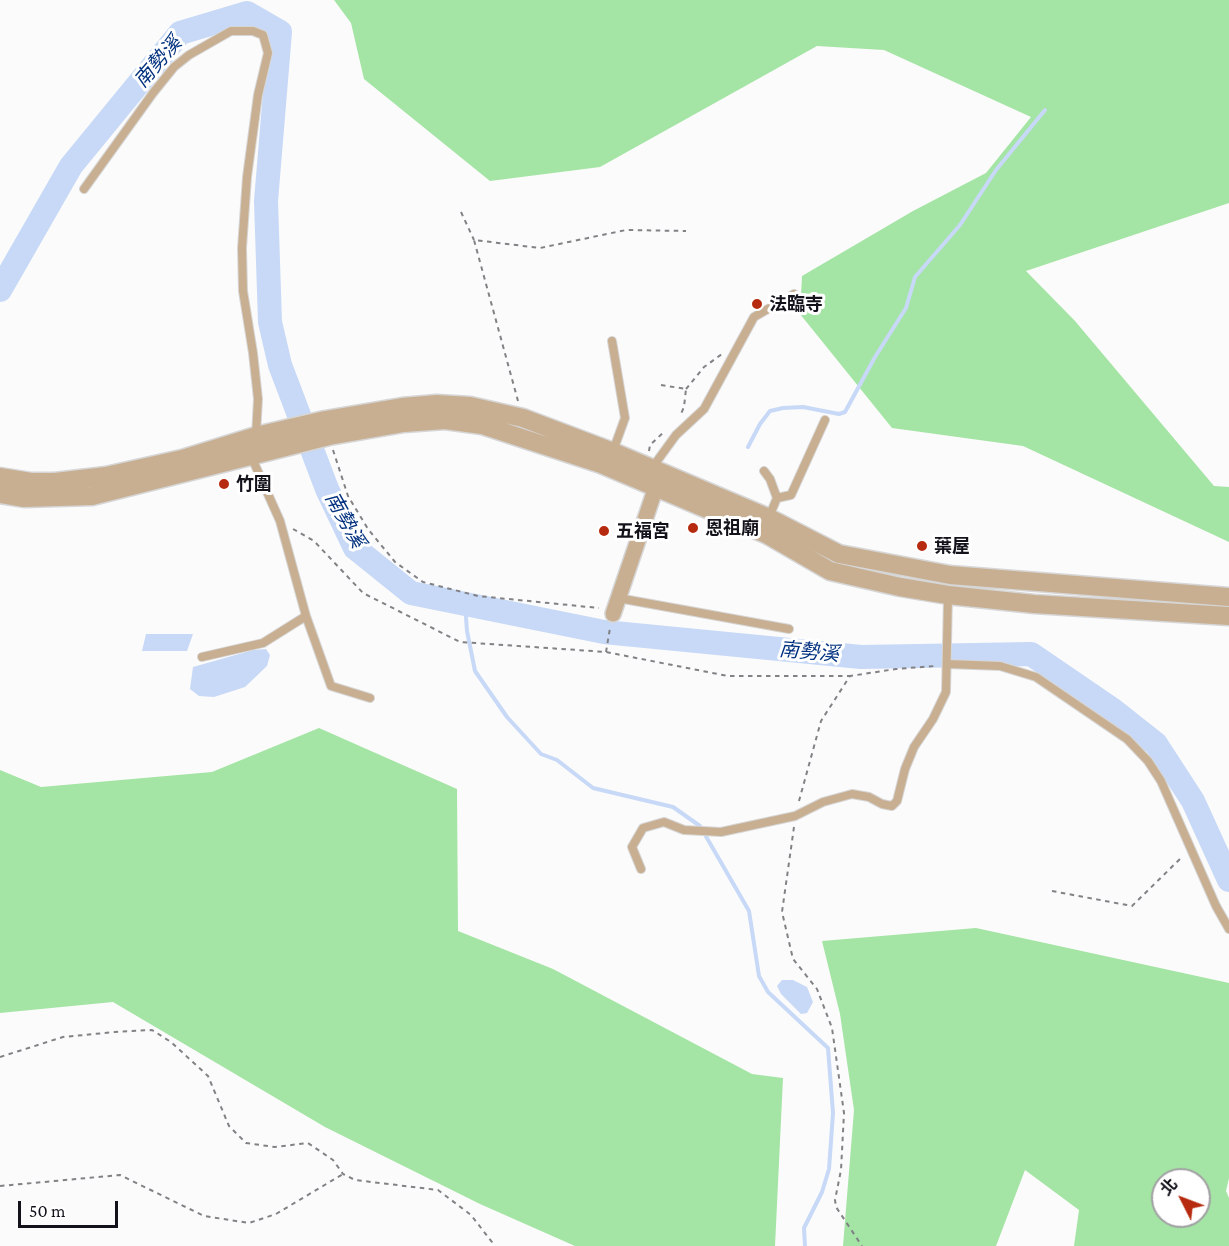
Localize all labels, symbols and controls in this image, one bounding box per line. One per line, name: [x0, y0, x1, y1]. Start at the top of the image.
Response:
water label: 南勢溪: [129, 31, 187, 93]
place label: 法臨寺: [769, 293, 823, 315]
marker: 法臨寺: [750, 297, 764, 311]
place label: 竹圍: [236, 473, 272, 495]
marker: 竹圍: [217, 477, 231, 491]
water label: 南勢溪: [320, 488, 370, 552]
place label: 恩祖廟: [705, 517, 759, 539]
place label: 五福宮: [616, 520, 670, 542]
marker: 恩祖廟: [686, 521, 700, 535]
marker: 五福宮: [597, 524, 611, 538]
place label: 葉屋: [934, 535, 970, 557]
marker: 葉屋: [915, 539, 929, 553]
water label: 南勢溪: [778, 637, 840, 667]
north arrow: [1151, 1168, 1211, 1228]
text: 北: [1157, 1175, 1180, 1199]
scale bar: [21, 1189, 122, 1227]
text: 50 m: [29, 1201, 66, 1221]

